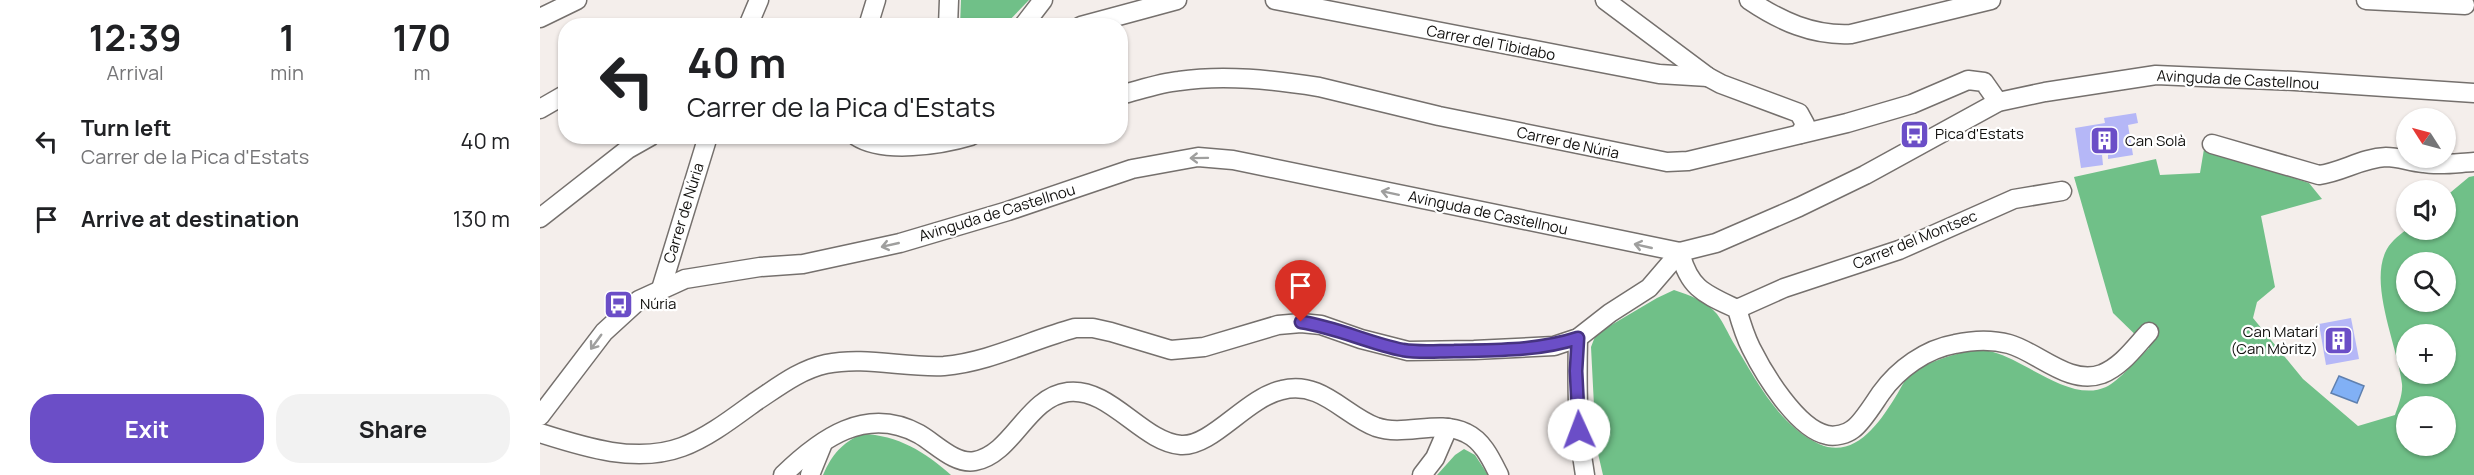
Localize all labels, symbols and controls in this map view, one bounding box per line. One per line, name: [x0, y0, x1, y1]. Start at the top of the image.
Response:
text: 12:39: [89, 13, 182, 62]
text: 1: [279, 13, 295, 62]
text: 170: [393, 13, 451, 62]
street label: Carrer del Tibidabo: [1425, 20, 1557, 65]
text: 40 m: [687, 33, 786, 91]
icon: left: [588, 42, 666, 120]
text: Arrival: [107, 59, 164, 86]
text: min: [270, 59, 304, 86]
text: m: [413, 59, 430, 86]
street label: Avinguda de Castellnou: [2156, 65, 2320, 94]
text: Carrer de la Pica d'Estats: [687, 88, 995, 125]
north arrow: [2396, 108, 2456, 168]
map controls: [2396, 108, 2456, 456]
text: Turn left: [81, 113, 171, 143]
bus stop icon: Pica d'Estats: [1898, 118, 1930, 150]
street label: Carrer de Núria: [1515, 121, 1621, 164]
place label: Pica d'Estats: [1935, 123, 2024, 144]
icon: left: [30, 125, 63, 158]
building icon: Can Solà: [2088, 125, 2120, 157]
text: 40 m: [461, 126, 510, 156]
place label: Can Solà: [2125, 130, 2186, 151]
text: Carrer de la Pica d'Estats: [81, 143, 309, 170]
one-way arrow: [1189, 153, 1209, 164]
street label: Carrer de Núria: [658, 160, 709, 266]
street label: Avinguda de Castellnou: [916, 179, 1078, 246]
button: sound: [2396, 180, 2456, 240]
street label: Avinguda de Castellnou: [1406, 185, 1570, 240]
one-way arrow: [1381, 187, 1400, 198]
icon: arrive: [30, 203, 63, 236]
text: Arrive at destination: [81, 204, 299, 234]
text: 130 m: [453, 204, 510, 234]
street label: Carrer del Montsec: [1849, 205, 1980, 274]
one-way arrow: [881, 239, 900, 251]
one-way arrow: [1633, 239, 1652, 251]
button: search: [2396, 252, 2456, 312]
pin: [1275, 260, 1326, 322]
icon: arrive: [1284, 269, 1317, 302]
bus stop icon: Núria: [603, 288, 635, 320]
place label: Núria: [640, 293, 676, 314]
place label: Can Matarí (Can Mòritz): [2231, 321, 2318, 359]
button: +: [2396, 324, 2456, 384]
building icon: Can Matarí (Can Mòritz): [2323, 325, 2355, 357]
one-way arrow: [590, 334, 603, 350]
button: Exit: [30, 394, 264, 463]
button: Share: [276, 394, 510, 463]
button: −: [2396, 396, 2456, 456]
position arrow: [1547, 398, 1611, 462]

